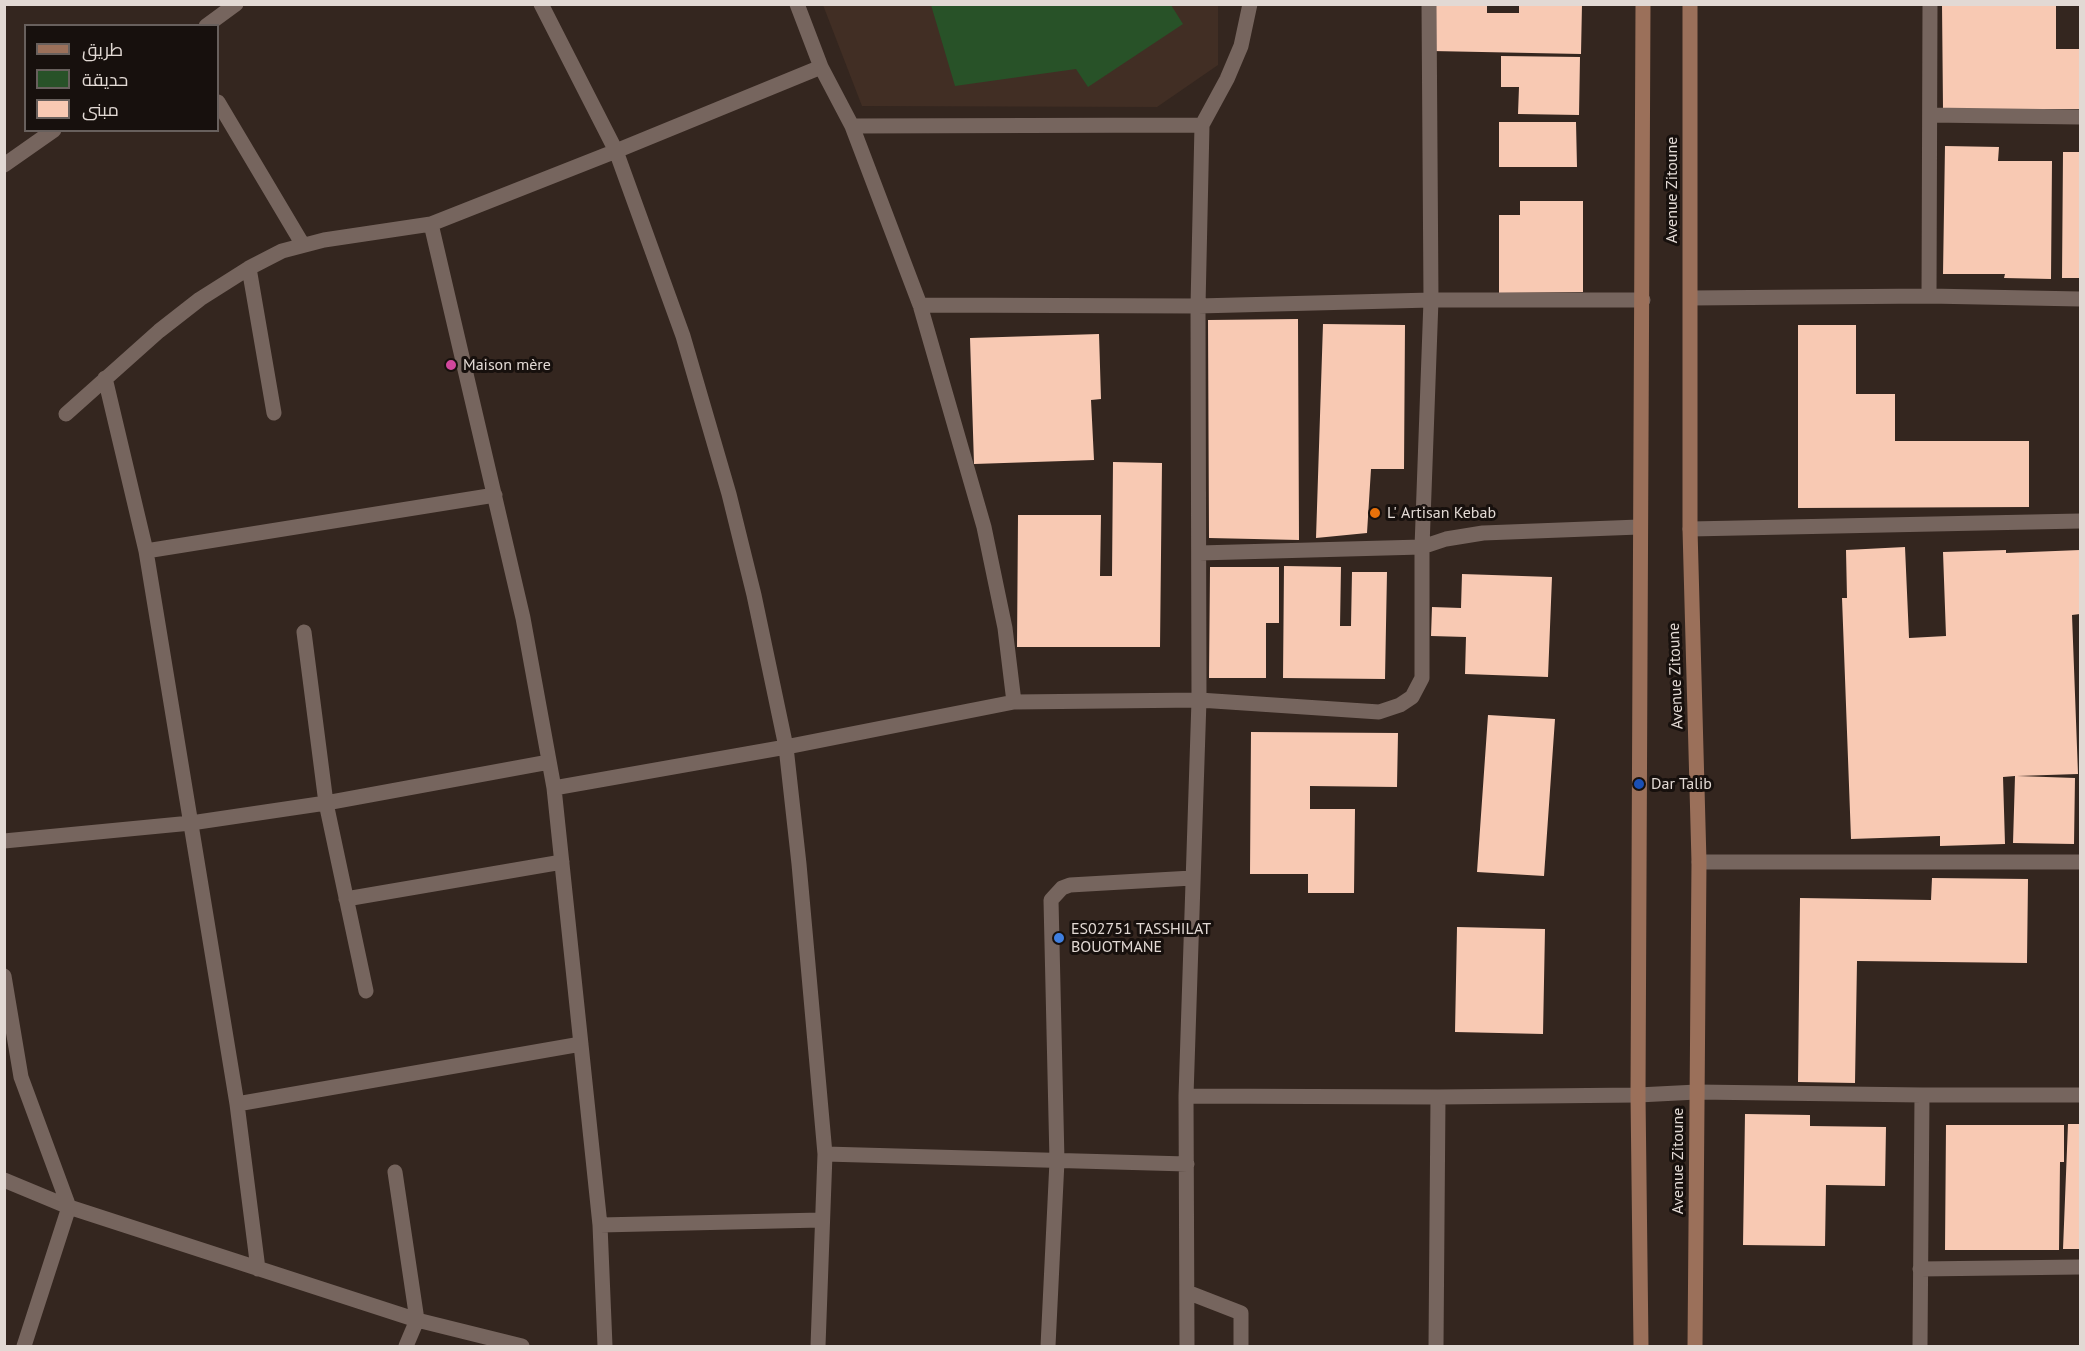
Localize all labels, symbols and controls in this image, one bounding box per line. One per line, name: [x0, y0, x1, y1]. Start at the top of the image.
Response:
legend: [24, 24, 219, 132]
text: طريق: [82, 38, 123, 61]
text: حديقة: [82, 68, 128, 91]
text: مبنى: [82, 98, 119, 121]
street label: Avenue Zitoune: [1662, 137, 1682, 243]
place label: Maison mère: [463, 355, 551, 375]
marker: Maison mère: [444, 358, 458, 372]
place label: L' Artisan Kebab: [1387, 503, 1496, 523]
marker: L' Artisan Kebab: [1368, 506, 1382, 520]
street label: Avenue Zitoune: [1665, 622, 1687, 730]
place label: Dar Talib: [1651, 774, 1712, 794]
marker: Dar Talib: [1632, 777, 1646, 791]
place label: ES02751 TASSHILAT BOUOTMANE: [1071, 919, 1211, 957]
marker: ES02751 TASSHILAT BOUOTMANE: [1052, 931, 1066, 945]
street label: Avenue Zitoune: [1668, 1108, 1688, 1214]

